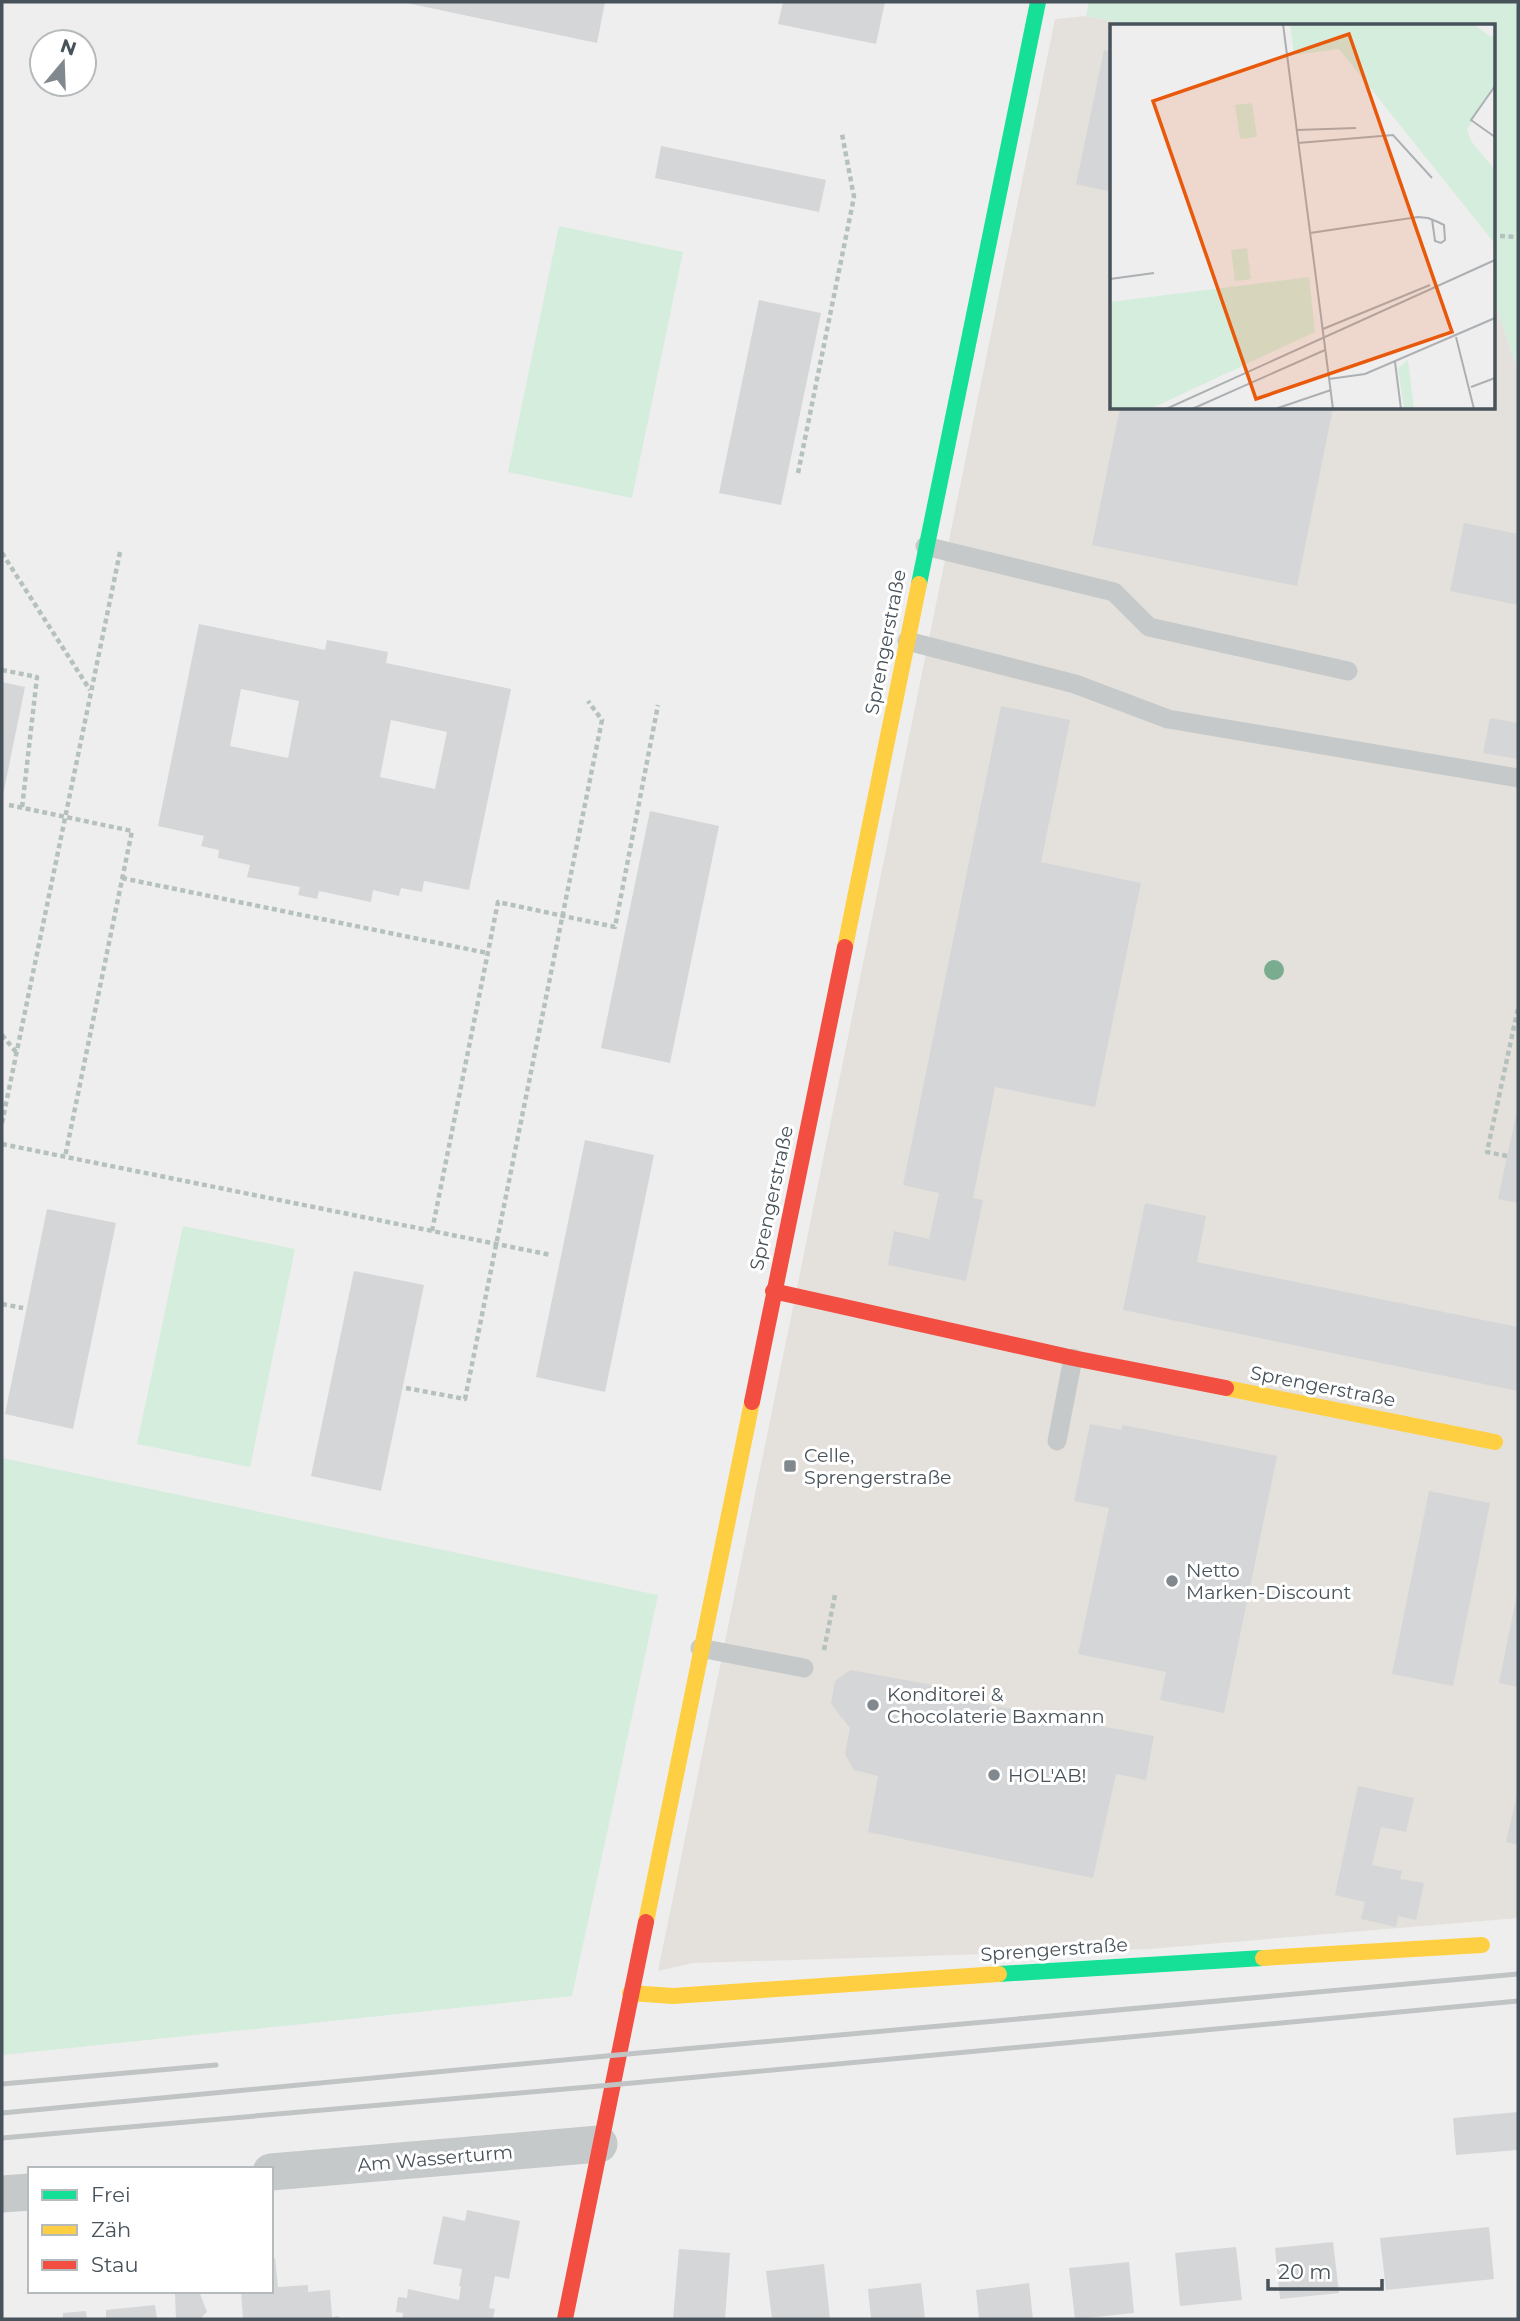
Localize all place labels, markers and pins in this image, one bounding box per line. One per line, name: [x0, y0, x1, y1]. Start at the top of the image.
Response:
place label: Celle, Sprengerstraße: [804, 1444, 952, 1489]
marker: Celle, Sprengerstraße: [782, 1458, 798, 1474]
place label: Netto Marken-Discount: [1186, 1559, 1351, 1604]
marker: Netto Marken-Discount: [1164, 1573, 1180, 1589]
place label: Konditorei & Chocolaterie Baxmann: [887, 1683, 1105, 1728]
marker: Konditorei & Chocolaterie Baxmann: [865, 1697, 881, 1713]
place label: HOL'AB!: [1008, 1764, 1086, 1787]
marker: HOL'AB!: [986, 1767, 1002, 1783]

